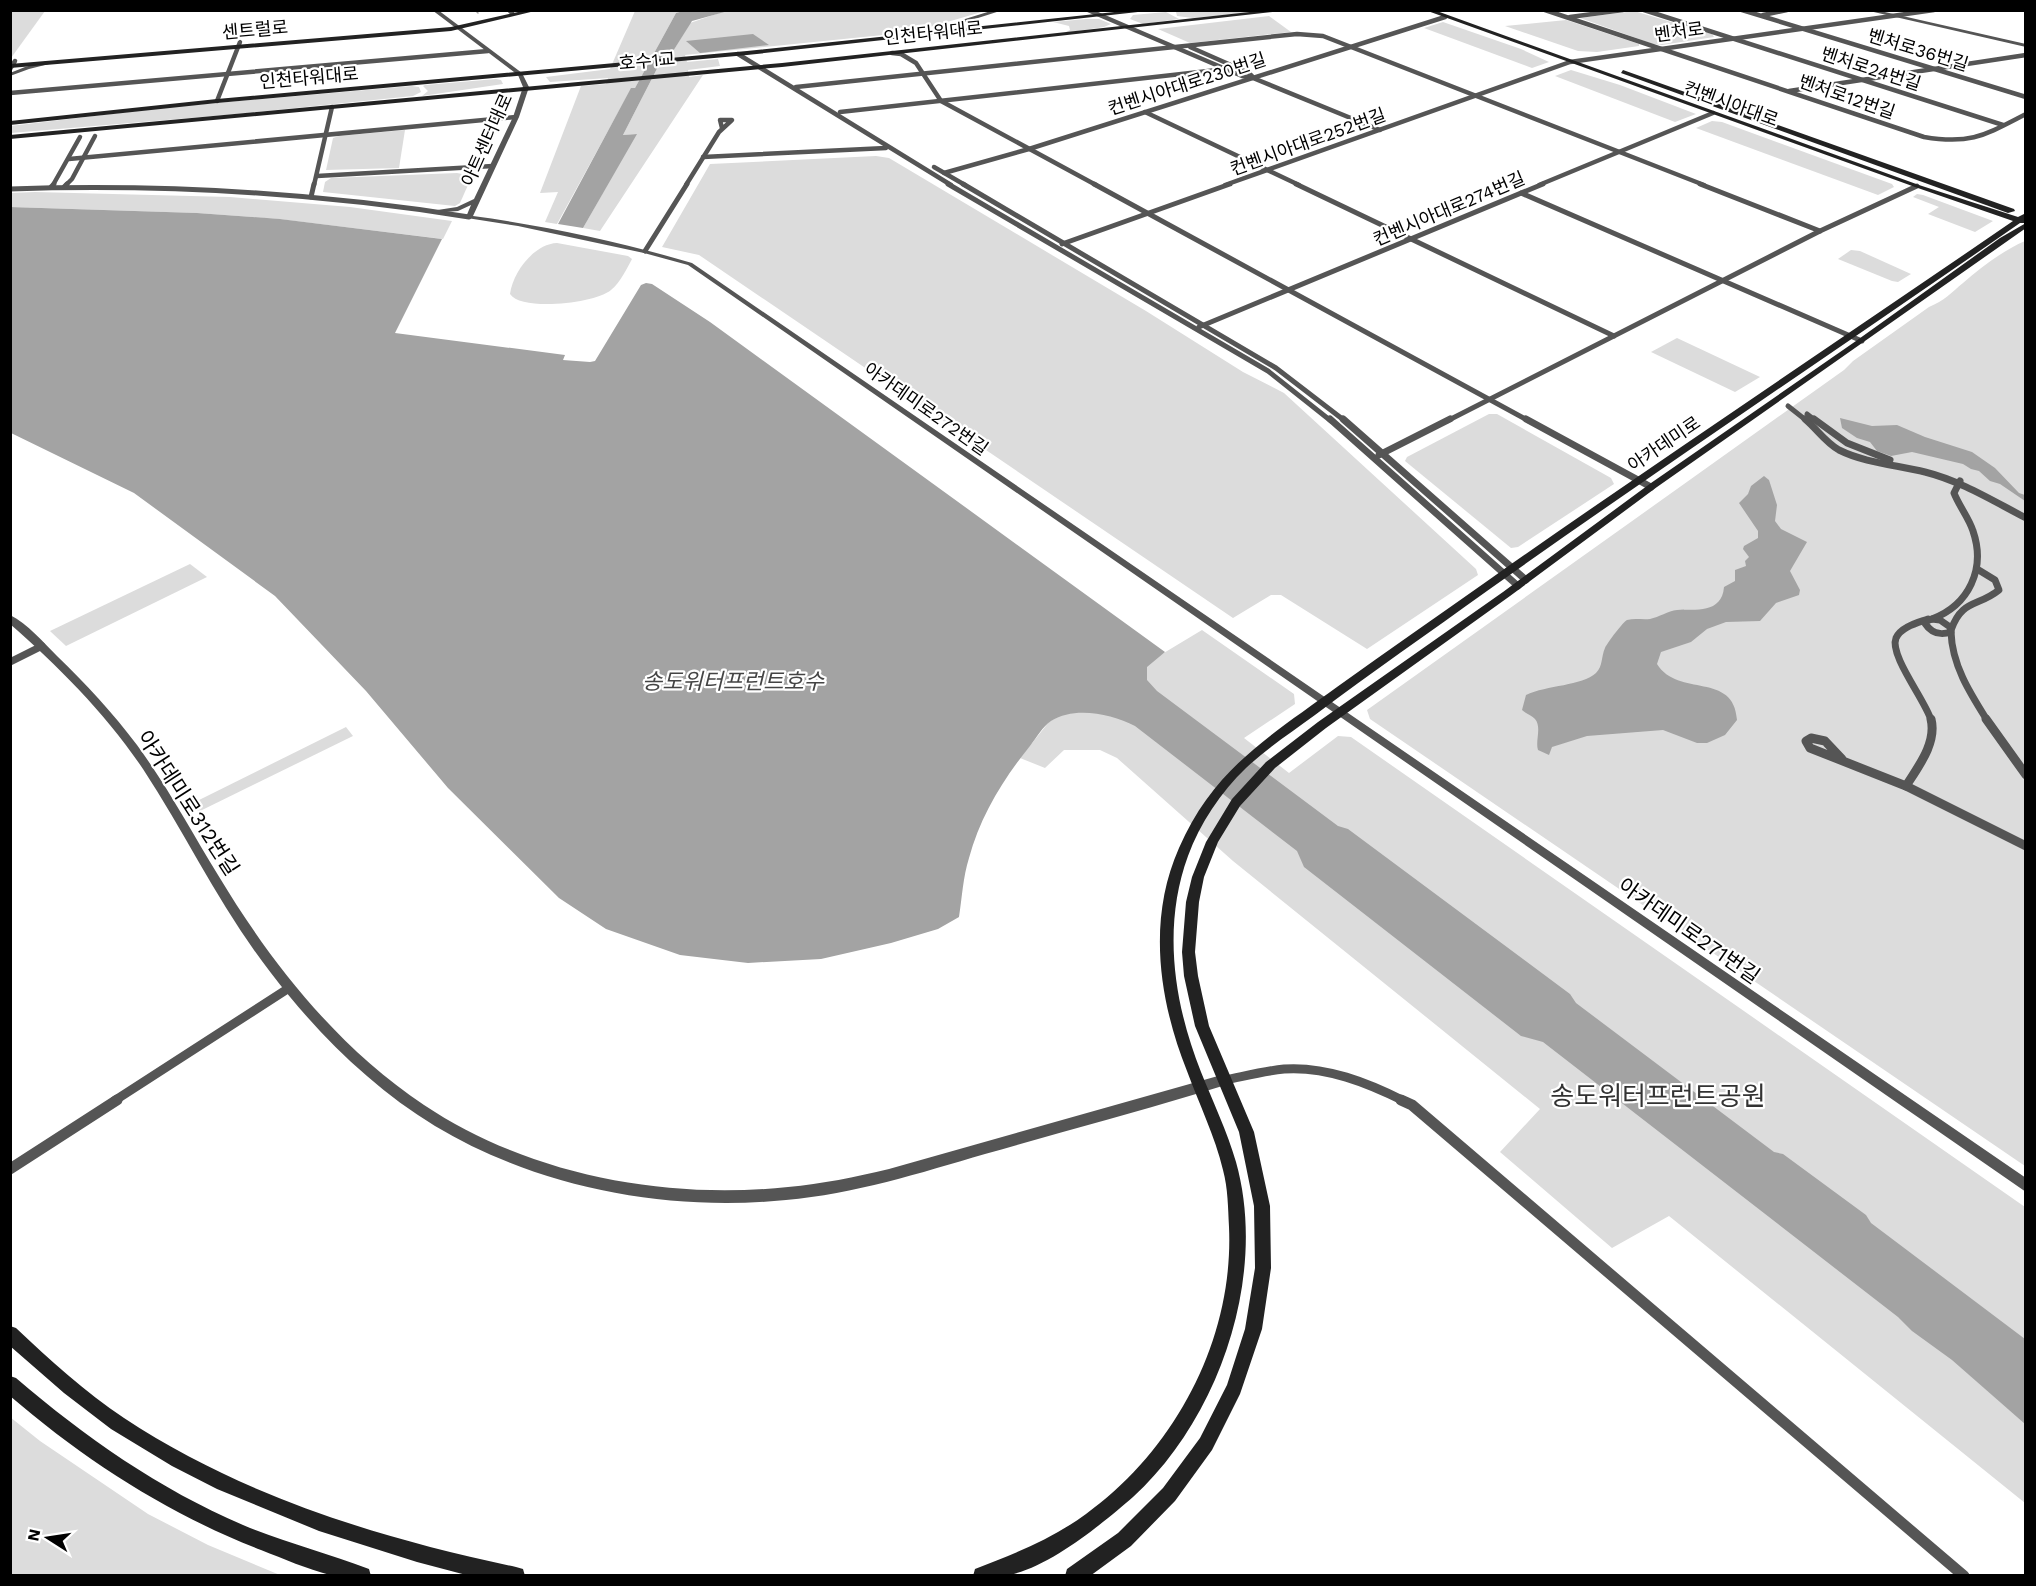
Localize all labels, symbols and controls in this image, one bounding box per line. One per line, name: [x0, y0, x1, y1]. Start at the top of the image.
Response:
street label: 센트럴로: [221, 16, 289, 43]
street label: 인천타워대로: [882, 17, 983, 48]
street label: 벤처로: [1653, 18, 1705, 45]
street label: 벤처로36번길: [1865, 24, 1971, 75]
street label: 벤처로24번길: [1819, 43, 1924, 95]
street label: 호수1교: [618, 48, 676, 73]
street label: 컨벤시아대로230번길: [1105, 48, 1268, 119]
street label: 인천타워대로: [259, 63, 359, 92]
street label: 벤처로12번길: [1796, 70, 1898, 123]
street label: 컨벤시아대로: [1681, 77, 1781, 130]
street label: 아트센터대로: [457, 90, 516, 189]
street label: 컨벤시아대로252번길: [1227, 104, 1388, 179]
street label: 컨벤시아대로274번길: [1370, 167, 1528, 250]
street label: 아카데미로272번길: [860, 358, 992, 459]
street label: 아카데미로: [1624, 412, 1704, 475]
water label: 송도워터프런트호수: [642, 669, 825, 694]
street label: 아카데미로312번길: [132, 726, 245, 880]
street label: 아카데미로271번길: [1614, 872, 1765, 989]
park label: 송도워터프런트공원: [1550, 1081, 1766, 1111]
north arrow: [18, 1508, 78, 1568]
text: N: [23, 1527, 44, 1543]

